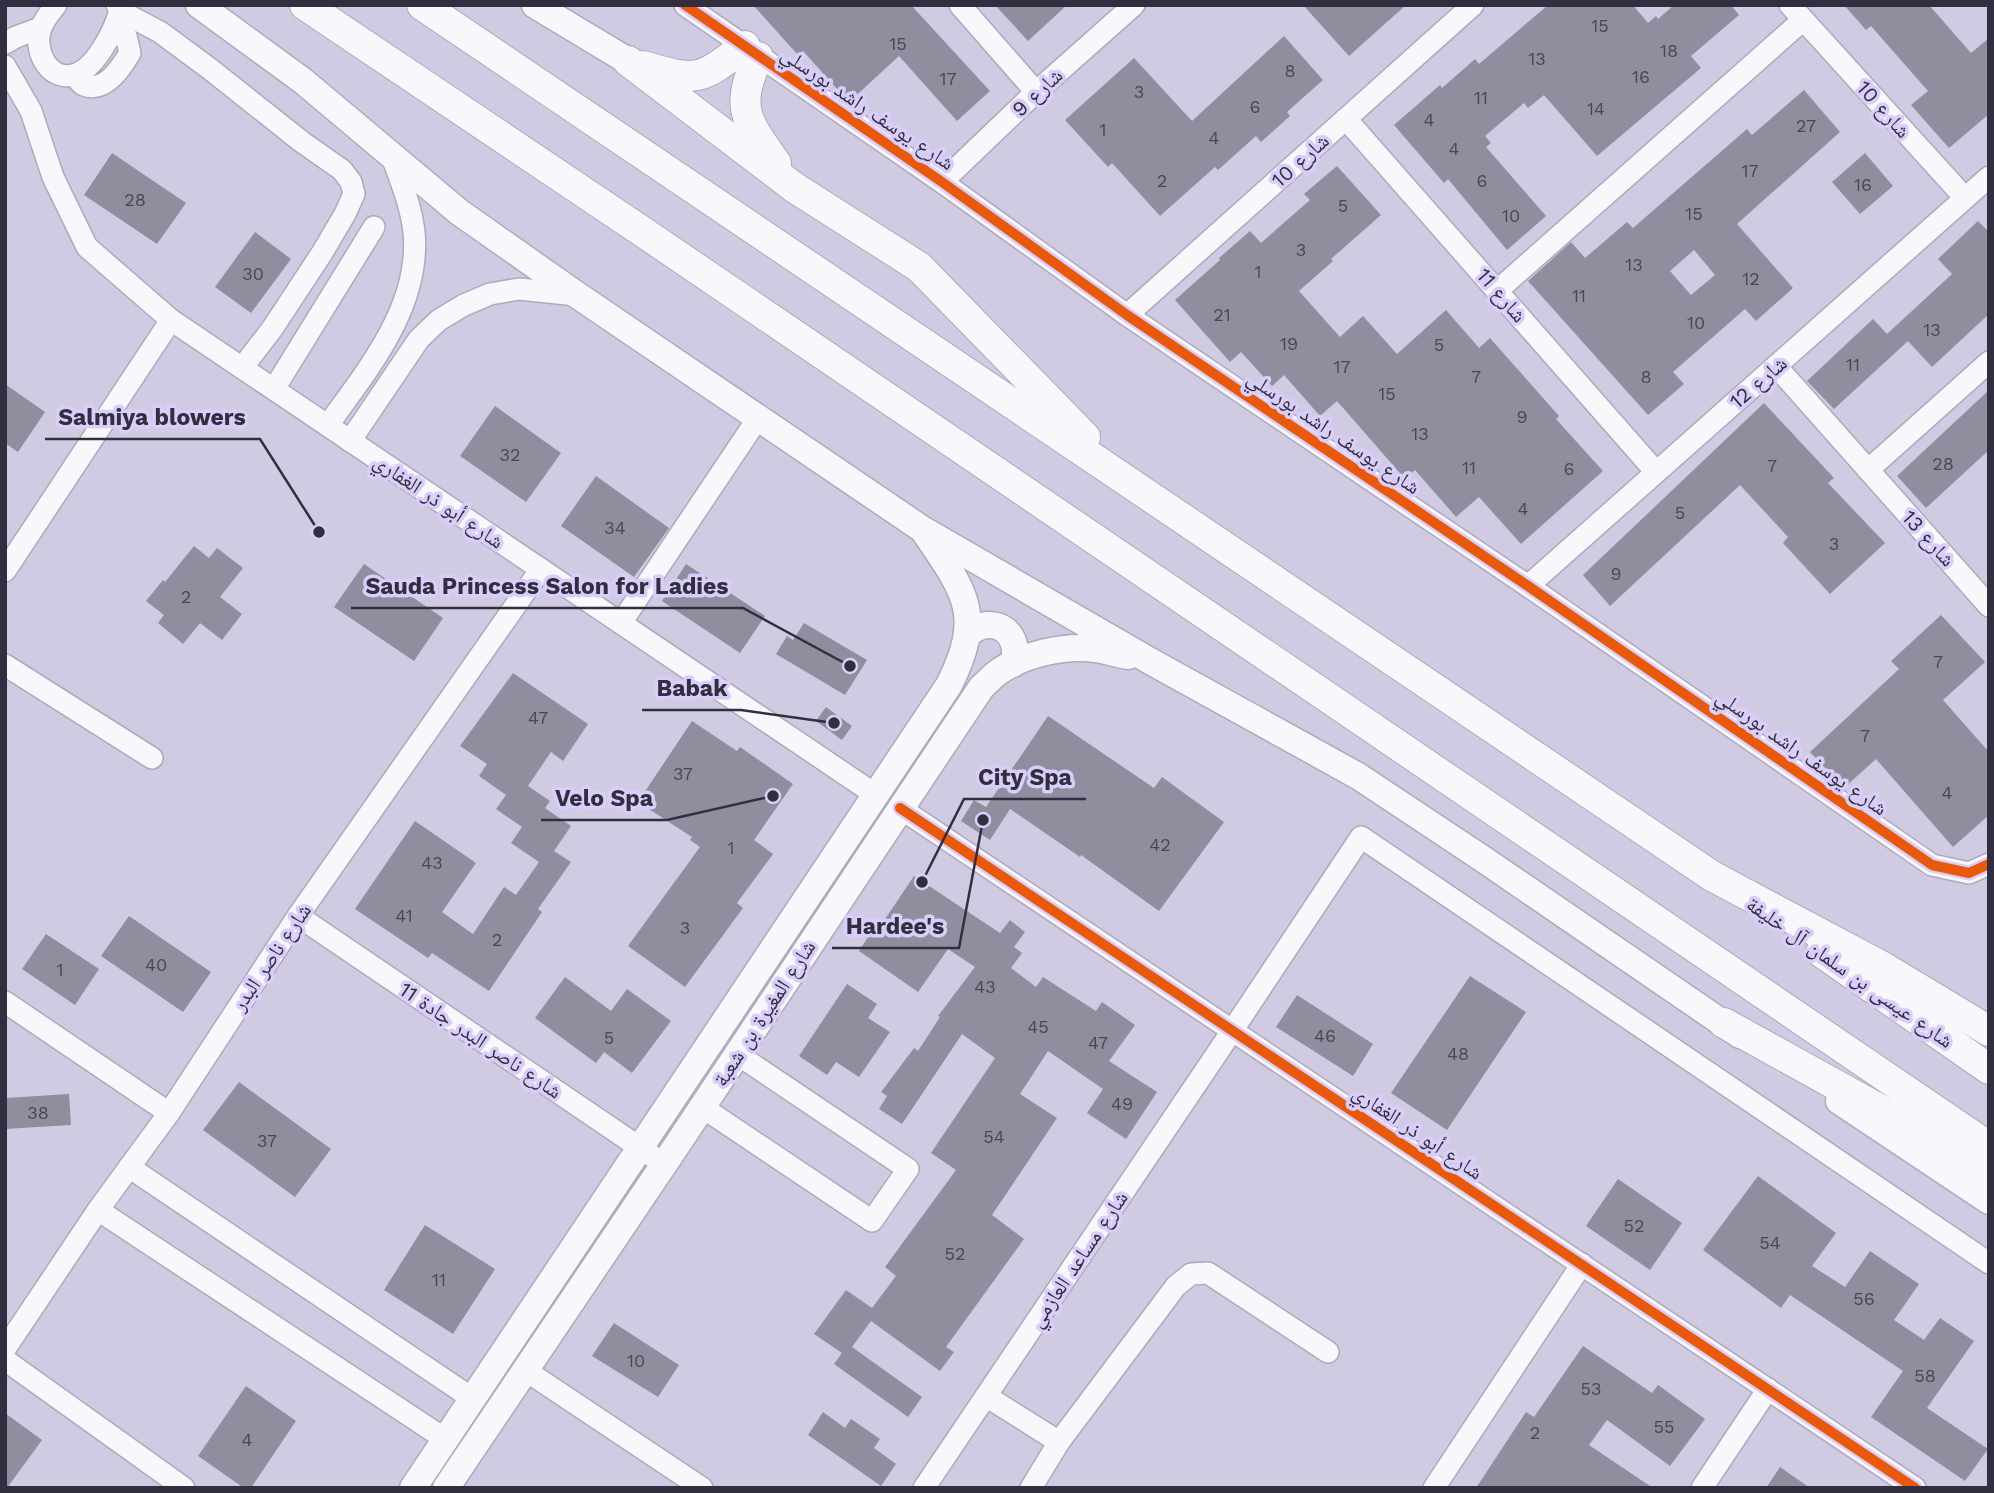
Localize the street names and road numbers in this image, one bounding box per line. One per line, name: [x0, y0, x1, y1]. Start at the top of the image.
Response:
street label: شارع يوسف راشد بورسلي: [774, 41, 959, 179]
street label: شارع 9: [1007, 62, 1068, 122]
street label: شارع 10: [1851, 75, 1916, 143]
street label: شارع 10: [1266, 128, 1334, 193]
street label: شارع 11: [1471, 263, 1532, 328]
street label: شارع 12: [1724, 350, 1792, 414]
street label: شارع يوسف راشد بورسلي: [1240, 365, 1425, 503]
street label: شارع أبو ذر الغفاري: [367, 448, 509, 557]
street label: شارع 13: [1896, 505, 1961, 572]
street label: شارع يوسف راشد بورسلي: [1709, 683, 1892, 824]
street label: شارع عيسى بن سلمان آل خليفة: [1741, 891, 1958, 1054]
street label: شارع ناصر البدر: [225, 899, 317, 1017]
street label: شارع المغيرة بن شعبة: [707, 935, 821, 1091]
street label: شارع ناصر البدر جادة 11: [394, 976, 567, 1104]
street label: شارع أبو ذر الغفاري: [1346, 1079, 1488, 1188]
street label: شارع مساعد العازمي: [1023, 1186, 1136, 1334]

